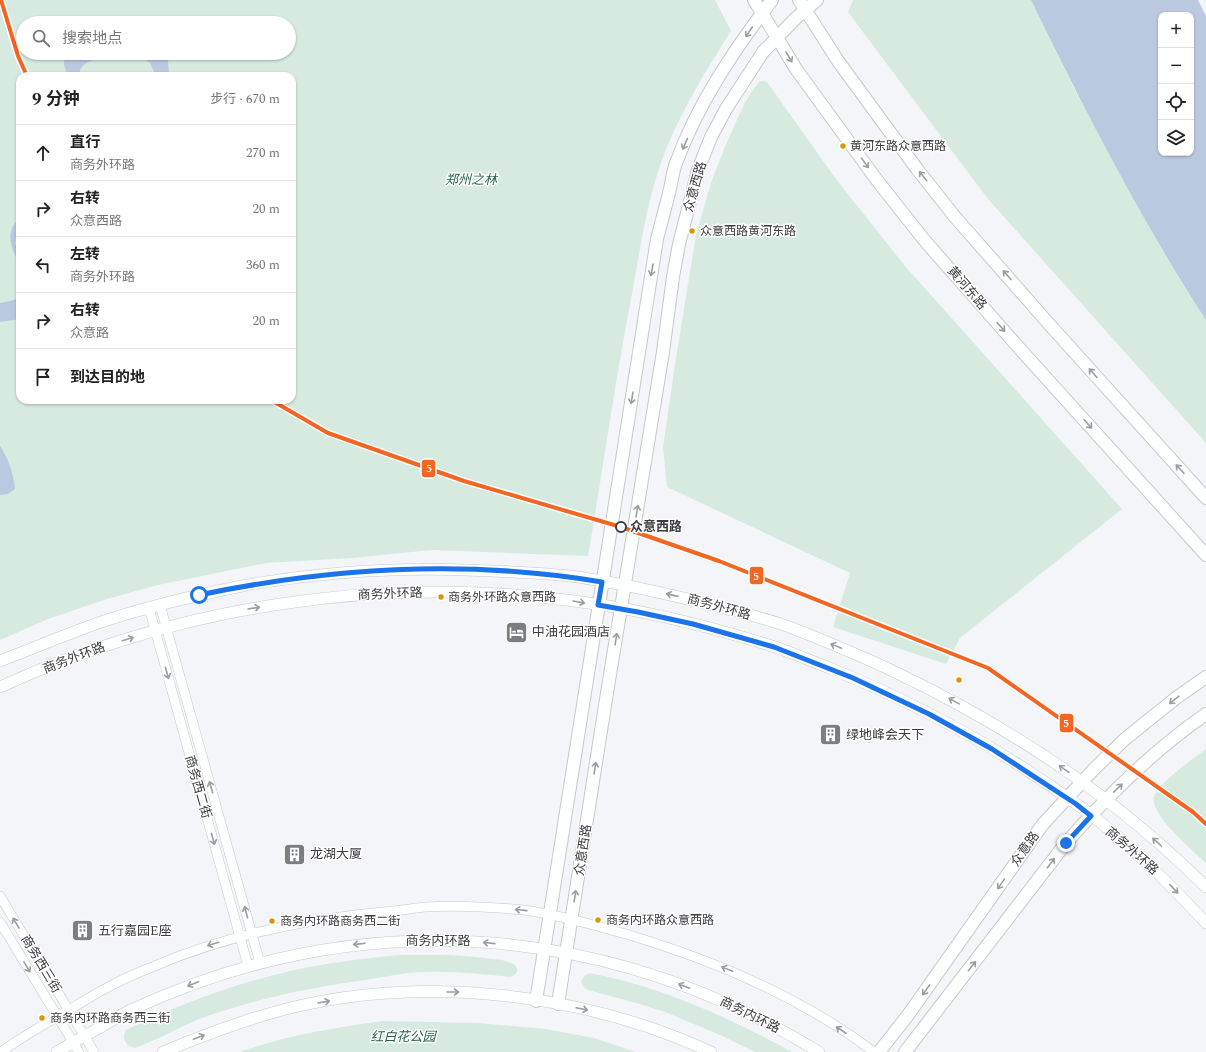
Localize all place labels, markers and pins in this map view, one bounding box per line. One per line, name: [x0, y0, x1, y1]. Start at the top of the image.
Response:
place label: 黄河东路众意西路: [850, 137, 946, 156]
marker: 黄河东路众意西路: [838, 141, 848, 151]
place label: 众意西路黄河东路: [700, 222, 796, 241]
marker: 众意西路黄河东路: [687, 226, 697, 236]
place label: 众意西路: [630, 517, 682, 537]
marker: 众意西路: [615, 521, 627, 533]
place label: 商务外环路众意西路: [448, 588, 556, 607]
marker: 商务外环路众意西路: [436, 592, 446, 602]
hotel icon: 中油花园酒店: [503, 619, 529, 645]
place label: 中油花园酒店: [532, 622, 610, 642]
unlabelled marker: [954, 675, 964, 685]
building icon: 绿地峰会天下: [818, 722, 844, 748]
place label: 绿地峰会天下: [846, 725, 924, 745]
building icon: 龙湖大厦: [282, 841, 308, 867]
place label: 龙湖大厦: [310, 844, 362, 864]
place label: 商务内环路众意西路: [606, 911, 714, 930]
place label: 商务内环路商务西二街: [280, 912, 400, 931]
marker: 商务内环路众意西路: [593, 915, 603, 925]
marker: 商务内环路商务西二街: [267, 916, 277, 926]
building icon: 五行嘉园E座: [70, 918, 96, 944]
place label: 五行嘉园E座: [98, 921, 171, 941]
place label: 商务内环路商务西三街: [50, 1009, 170, 1028]
marker: 商务内环路商务西三街: [37, 1013, 47, 1023]

